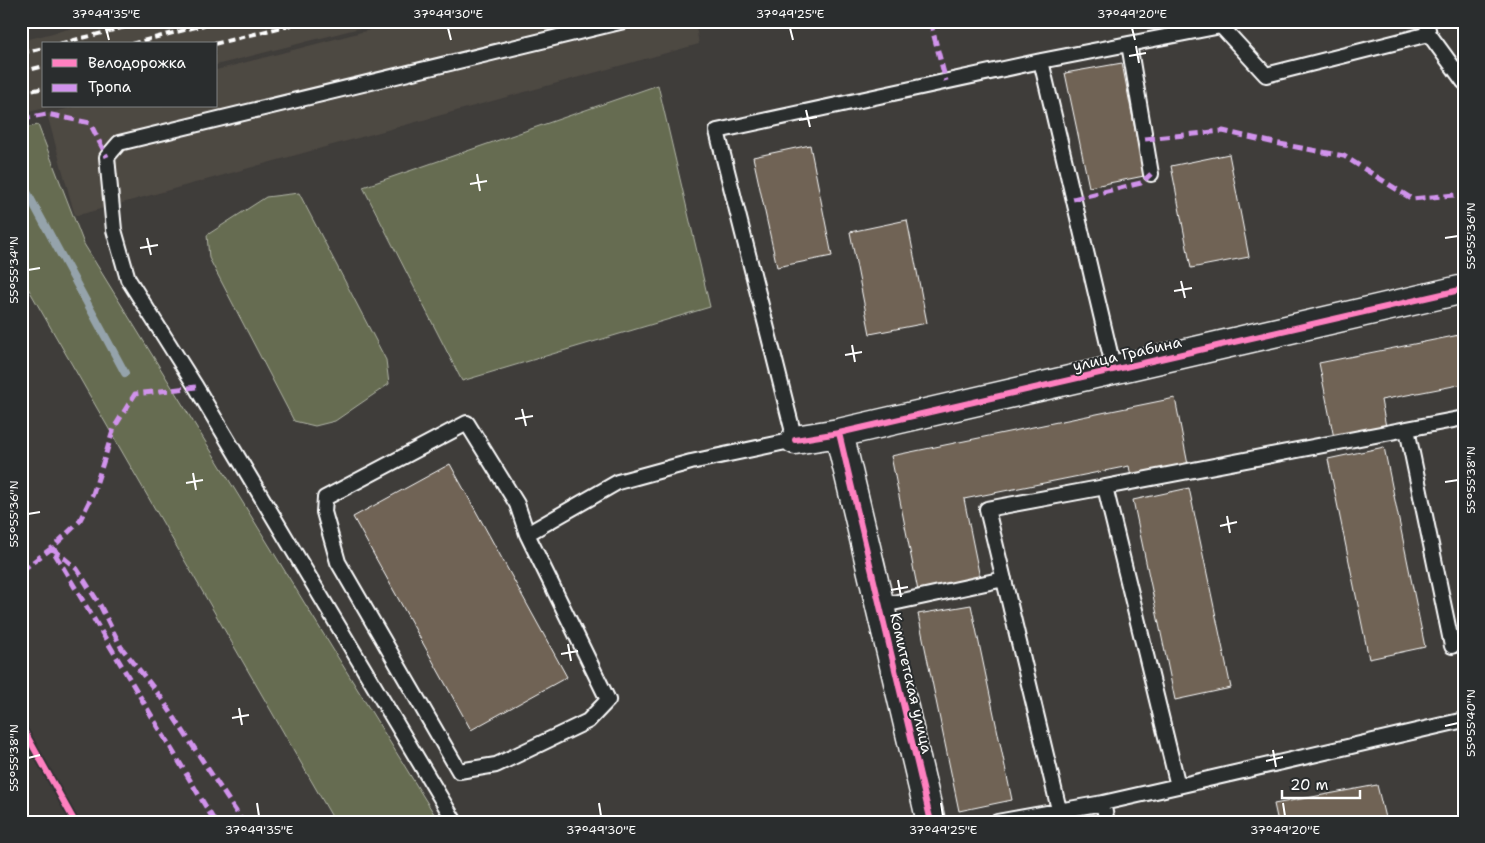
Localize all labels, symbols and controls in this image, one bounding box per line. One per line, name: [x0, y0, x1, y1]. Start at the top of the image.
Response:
text: 37°49'35"E: [72, 6, 140, 22]
text: 37°49'30"E: [413, 6, 483, 22]
text: 37°49'25"E: [756, 6, 824, 22]
text: 37°49'20"E: [1097, 6, 1167, 22]
legend: [42, 42, 218, 108]
text: Велодорожка: [88, 53, 187, 73]
text: Тропа: [88, 77, 132, 97]
text: 55°55'36"N: [1463, 202, 1479, 270]
text: 55°55'34"N: [6, 236, 22, 304]
street label: улица Грабина: [1071, 332, 1184, 376]
text: 55°55'38"N: [1463, 446, 1479, 514]
text: 55°55'36"N: [6, 480, 22, 548]
street label: Комитетская улица: [885, 611, 937, 756]
text: 55°55'40"N: [1463, 689, 1479, 757]
text: 55°55'38"N: [6, 724, 22, 792]
scale bar: [1282, 768, 1360, 800]
text: 20 m: [1290, 775, 1329, 795]
text: 37°49'35"E: [225, 822, 293, 838]
text: 37°49'30"E: [566, 822, 636, 838]
text: 37°49'25"E: [909, 822, 977, 838]
text: 37°49'20"E: [1250, 822, 1320, 838]

